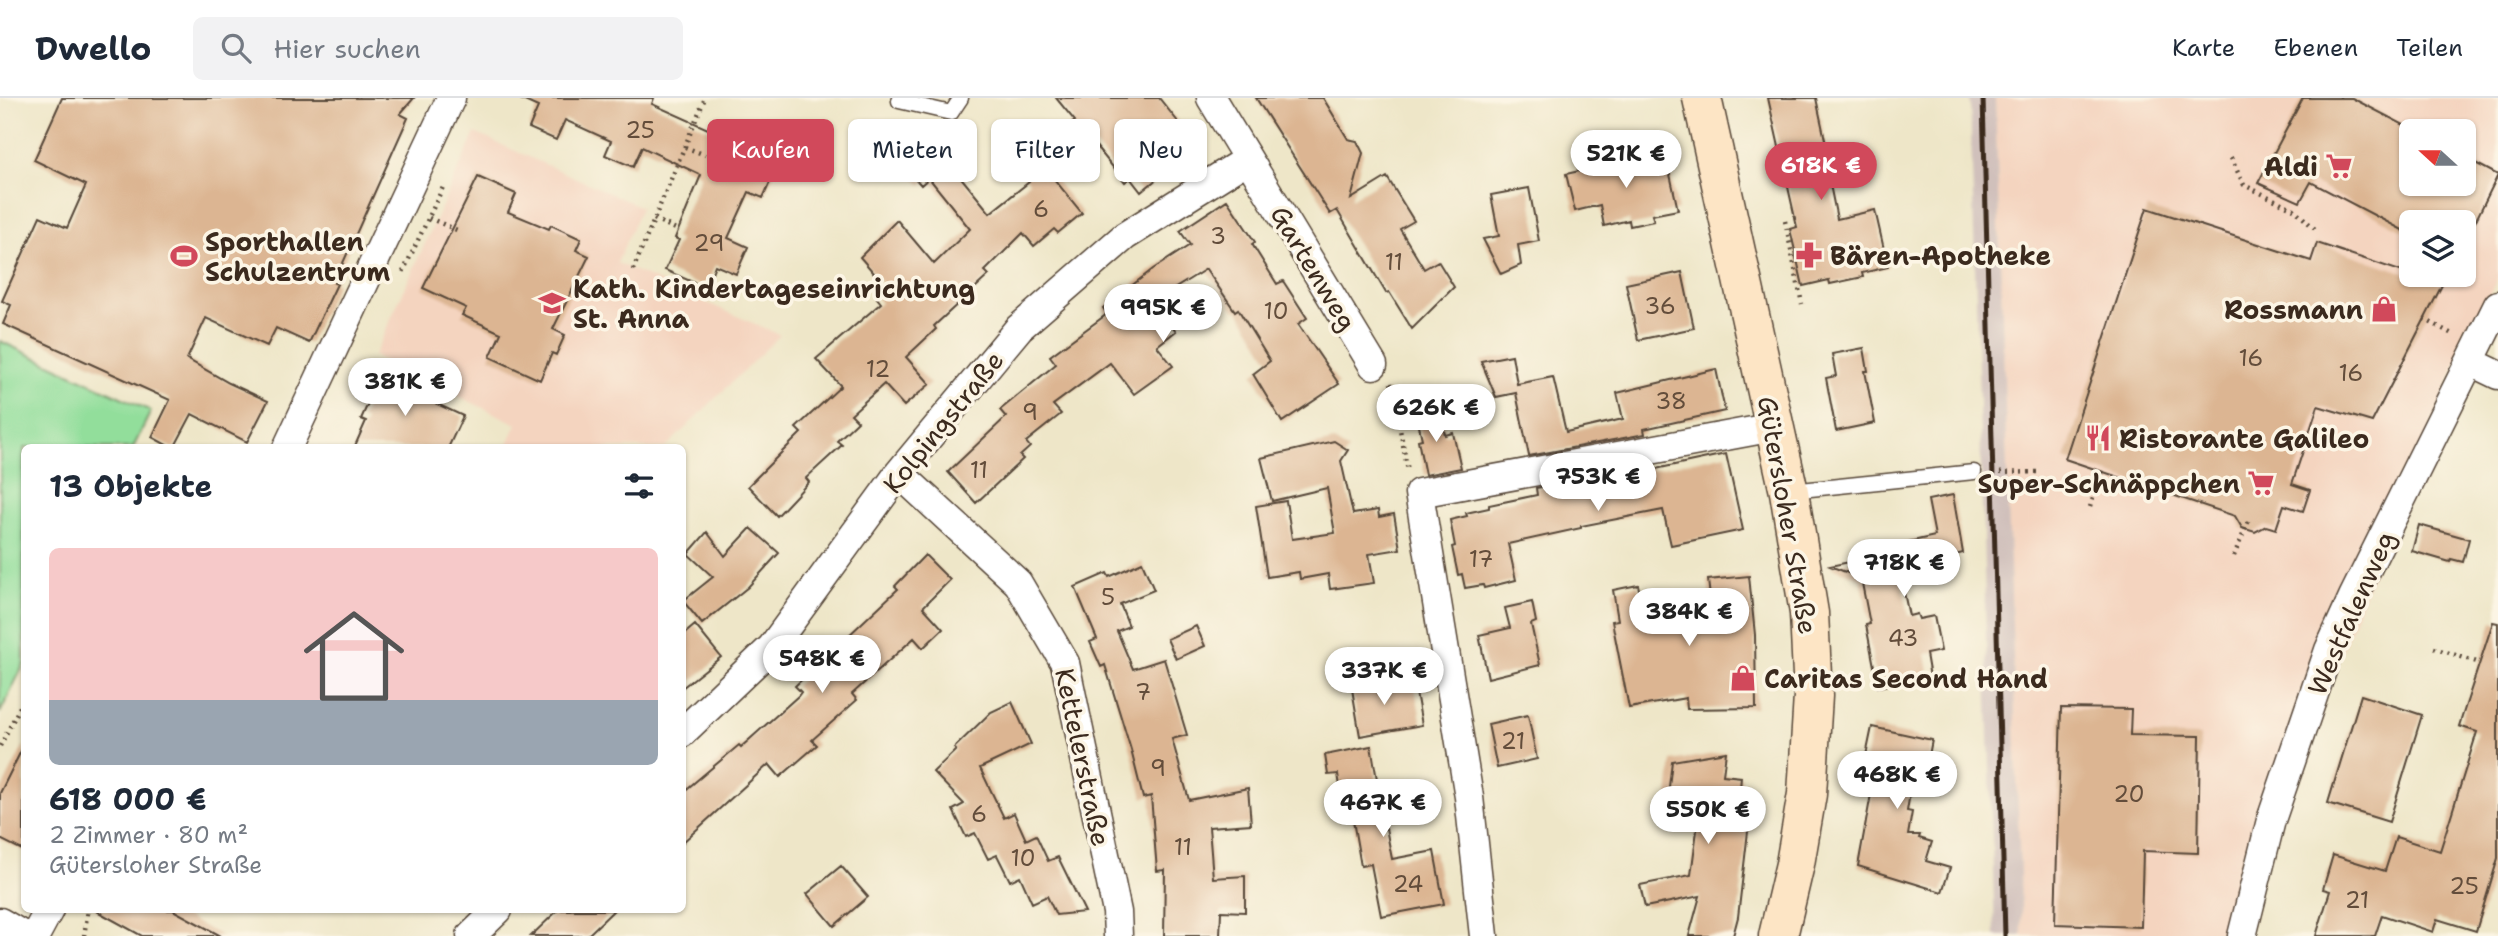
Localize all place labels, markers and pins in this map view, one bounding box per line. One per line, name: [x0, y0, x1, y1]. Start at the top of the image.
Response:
pin: 521K €: [1569, 130, 1683, 190]
pin: 618K €: [1764, 142, 1878, 202]
place label: Aldi: [2264, 149, 2318, 184]
supermarket icon: Aldi: [2324, 151, 2354, 181]
place label: Sporthallen Schulzentrum: [205, 224, 390, 289]
place label: Bären-Apotheke: [1830, 238, 2051, 273]
pharmacy icon: Bären-Apotheke: [1794, 240, 1824, 270]
sports icon: Sporthallen Schulzentrum: [169, 241, 199, 271]
place label: Kath. Kindertageseinrichtung St. Anna: [573, 271, 975, 336]
pin: 995K €: [1106, 285, 1220, 344]
school or university icon: Kath. Kindertageseinrichtung St. Anna: [537, 288, 567, 318]
place label: Rossmann: [2224, 292, 2363, 327]
shop icon: Rossmann: [2369, 294, 2399, 324]
pin: 381K €: [348, 358, 462, 418]
pin: 626K €: [1379, 384, 1493, 444]
place label: Ristorante Galileo: [2119, 421, 2369, 456]
restaurant icon: Ristorante Galileo: [2083, 423, 2113, 453]
pin: 753K €: [1541, 454, 1655, 513]
place label: Super-Schnäppchen: [1978, 466, 2240, 501]
supermarket icon: Super-Schnäppchen: [2246, 468, 2276, 498]
pin: 718K €: [1847, 540, 1961, 599]
pin: 384K €: [1632, 588, 1746, 648]
pin: 548K €: [765, 636, 879, 695]
pin: 337K €: [1327, 648, 1441, 707]
place label: Caritas Second Hand: [1764, 661, 2048, 696]
shop icon: Caritas Second Hand: [1728, 663, 1758, 693]
pin: 468K €: [1840, 752, 1954, 811]
pin: 467K €: [1326, 780, 1440, 839]
pin: 550K €: [1651, 786, 1765, 846]

